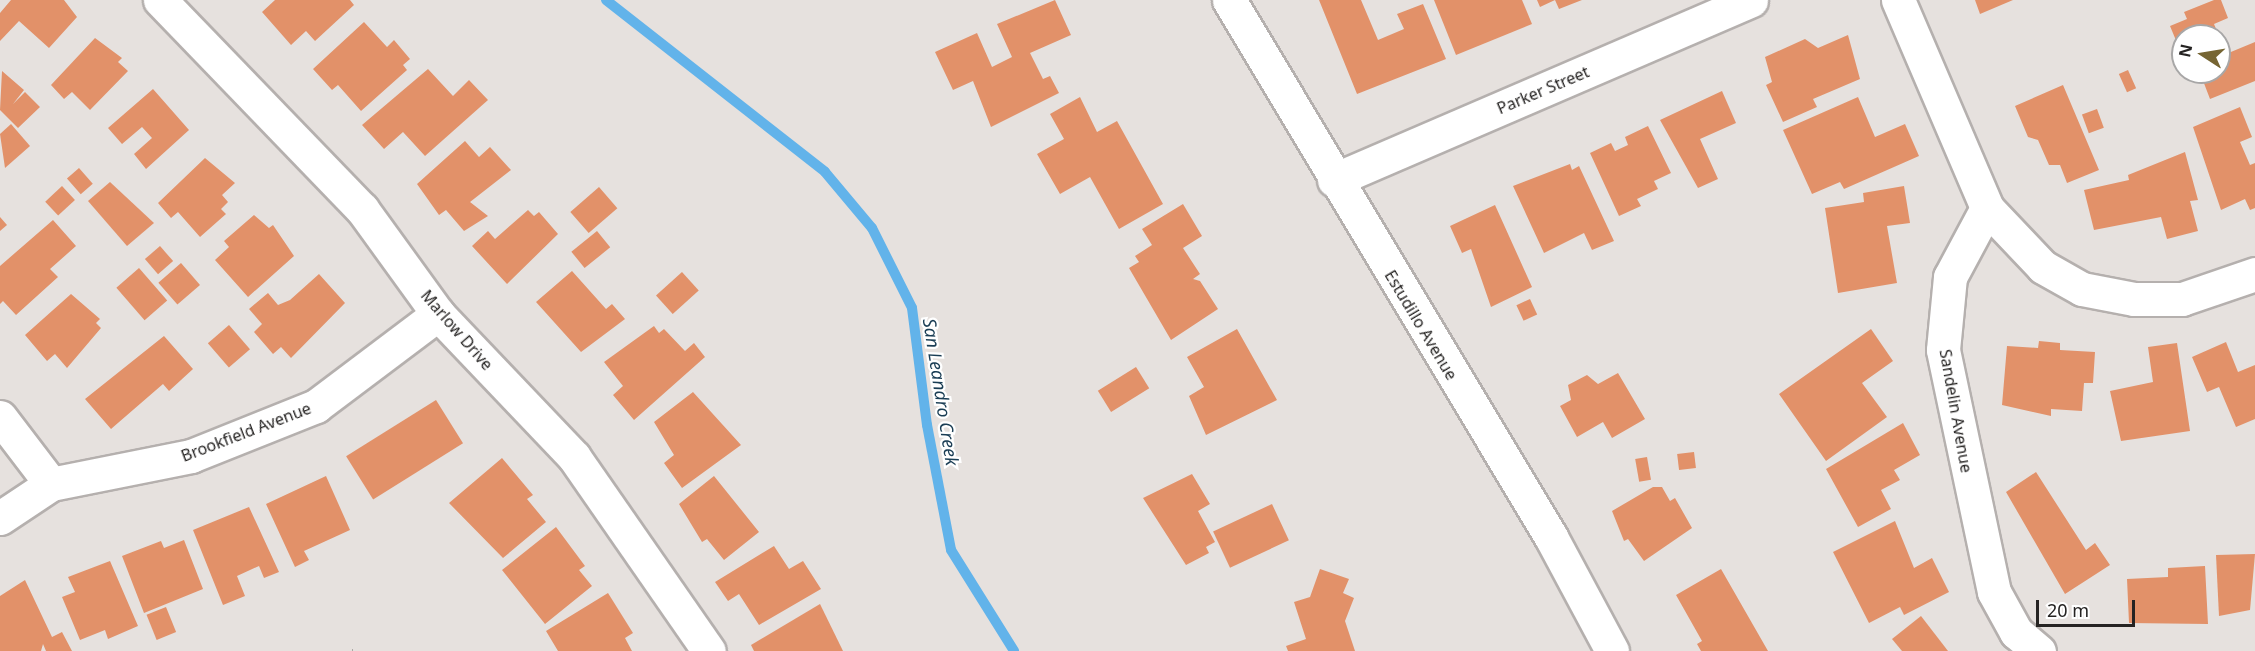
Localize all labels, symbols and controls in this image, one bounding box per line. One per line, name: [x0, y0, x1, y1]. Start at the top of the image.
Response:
north arrow: [2171, 24, 2231, 84]
text: N: [2173, 42, 2197, 59]
street label: Parker Street: [1494, 62, 1592, 118]
street label: Estudillo Avenue: [1381, 267, 1461, 383]
street label: Marlow Drive: [417, 286, 497, 374]
water label: San Leandro Creek: [919, 317, 963, 467]
street label: Sandelin Avenue: [1936, 348, 1976, 474]
street label: Brookfield Avenue: [178, 398, 314, 466]
scale bar: [2039, 588, 2138, 626]
text: 20 m: [2047, 598, 2089, 622]

